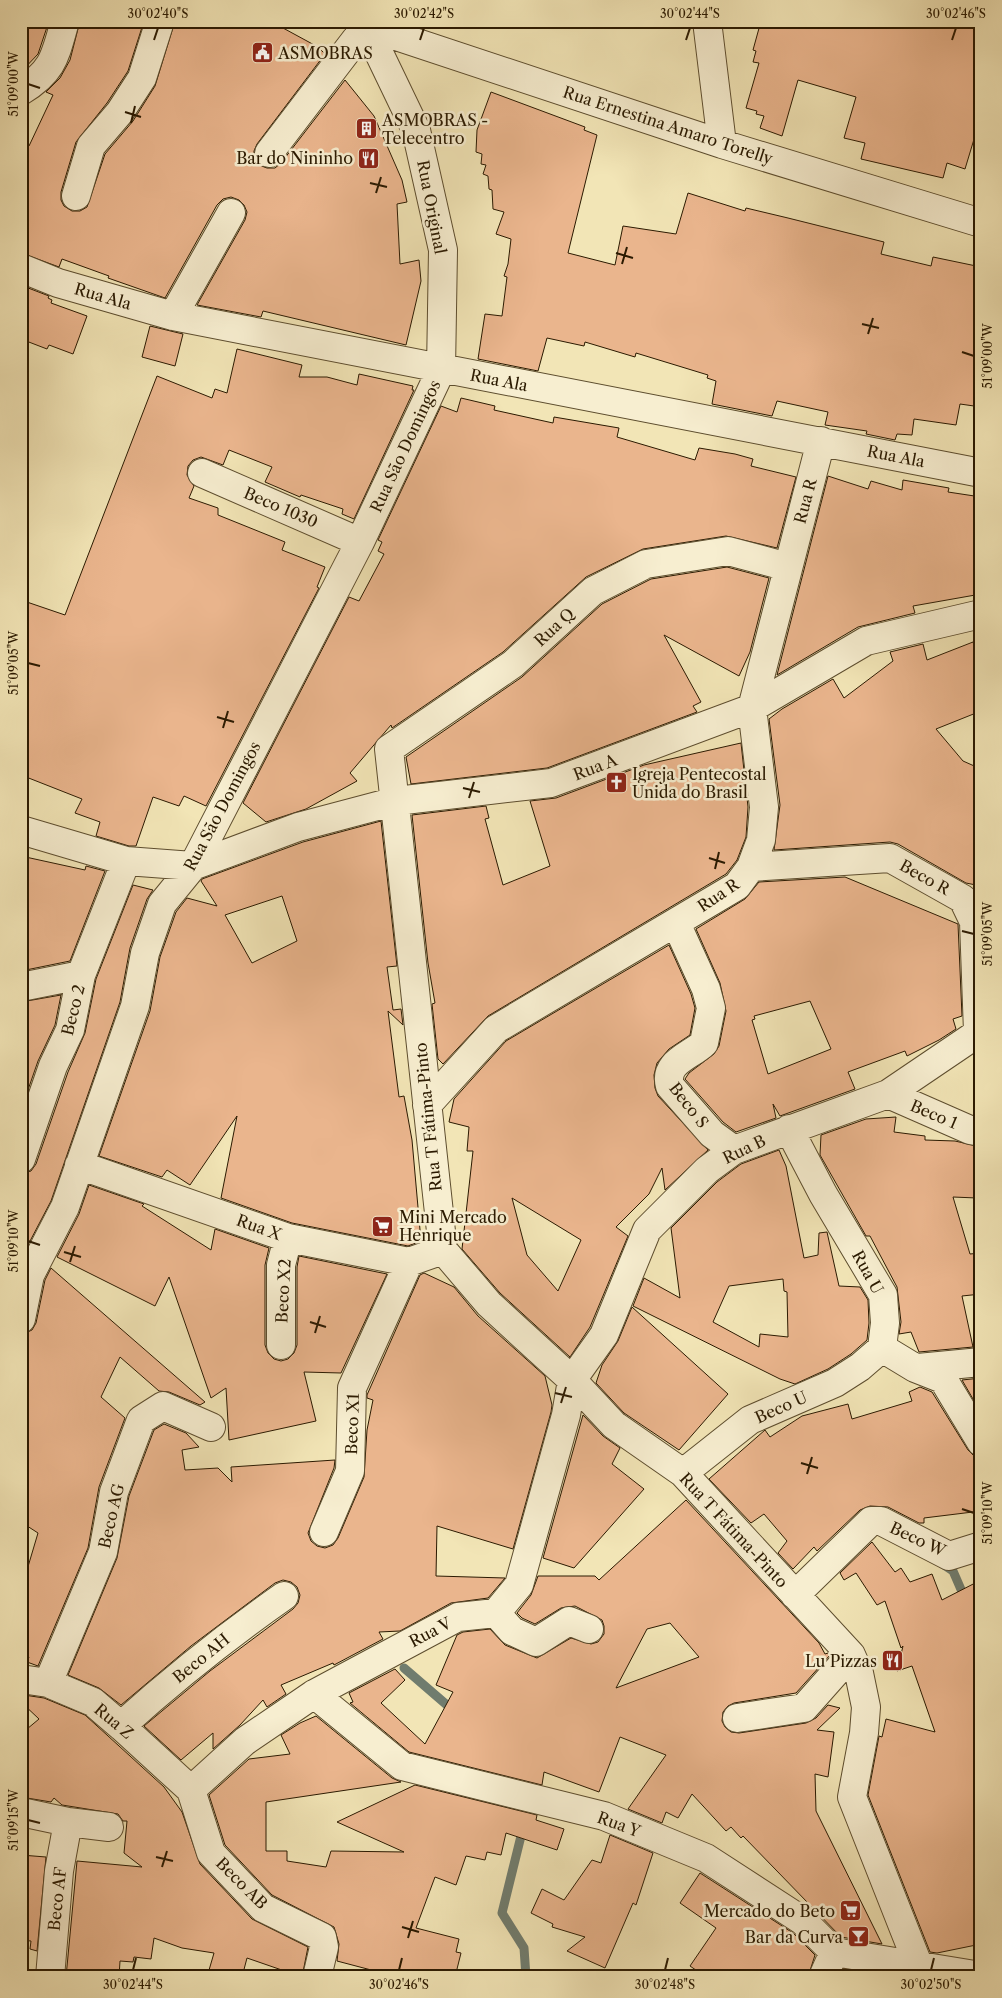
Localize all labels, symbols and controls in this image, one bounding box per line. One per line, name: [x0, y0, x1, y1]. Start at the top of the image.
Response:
text: 30°02'40"S: [128, 6, 188, 21]
text: 30°02'42"S: [394, 6, 454, 21]
text: 30°02'44"S: [660, 6, 720, 21]
text: 30°02'46"S: [926, 6, 986, 21]
public building icon: ASMOBRAS: [250, 41, 274, 65]
place label: ASMOBRAS: [277, 43, 373, 63]
text: 51°09'00"W: [6, 50, 21, 117]
street label: Rua Ernestina Amaro Torelly: [561, 82, 776, 169]
place label: ASMOBRAS - Telecentro: [381, 110, 488, 148]
building icon: ASMOBRAS - Telecentro: [354, 117, 378, 141]
restaurant icon: Bar do Nininho: [357, 146, 381, 170]
place label: Bar do Nininho: [236, 148, 353, 168]
street label: Rua Original: [413, 158, 451, 256]
street label: Rua Ala: [72, 278, 134, 314]
text: 51°09'00"W: [980, 322, 995, 389]
street label: Rua Ala: [468, 365, 530, 396]
street label: Rua São Domingos: [366, 377, 444, 515]
street label: Rua Ala: [865, 441, 927, 472]
street label: Rua R: [789, 475, 821, 526]
street label: Beco 1030: [241, 482, 321, 532]
street label: Rua Q: [530, 604, 578, 650]
text: 51°09'05"W: [6, 630, 21, 695]
street label: Rua São Domingos: [179, 738, 265, 874]
street label: Rua A: [570, 749, 621, 784]
place label: Igreja Pentecostal Unida do Brasil: [632, 764, 767, 802]
church icon: Igreja Pentecostal Unida do Brasil: [604, 771, 628, 795]
street label: Beco R: [896, 855, 955, 900]
street label: Rua R: [693, 873, 744, 916]
text: 51°09'05"W: [980, 901, 995, 966]
street label: Beco 2: [57, 982, 89, 1038]
street label: Rua T Fátima-Pinto: [410, 1041, 446, 1192]
street label: Beco S: [665, 1078, 713, 1132]
street label: Beco 1: [907, 1095, 961, 1133]
street label: Rua B: [719, 1130, 769, 1168]
place label: Mini Mercado Henrique: [399, 1207, 507, 1245]
text: 51°09'10"W: [6, 1209, 21, 1272]
street label: Rua X: [234, 1210, 285, 1244]
supermarket icon: Mini Mercado Henrique: [371, 1214, 395, 1238]
street label: Rua U: [848, 1247, 888, 1297]
street label: Beco X2: [271, 1258, 295, 1324]
street label: Beco U: [752, 1387, 810, 1427]
street label: Beco X1: [341, 1393, 363, 1455]
street label: Rua T Fátima-Pinto: [676, 1468, 792, 1592]
street label: Beco AG: [94, 1481, 128, 1551]
text: 51°09'10"W: [980, 1481, 995, 1544]
street label: Beco W: [887, 1517, 950, 1561]
street label: Rua V: [405, 1612, 455, 1651]
street label: Beco AH: [168, 1629, 234, 1687]
restaurant icon: Lu Pizzas: [881, 1649, 905, 1673]
place label: Lu Pizzas: [805, 1651, 877, 1671]
street label: Rua Z: [90, 1699, 138, 1743]
text: 51°09'15"W: [6, 1788, 21, 1851]
street label: Rua Y: [595, 1807, 644, 1841]
street label: Beco AB: [212, 1853, 272, 1913]
street label: Beco AF: [44, 1866, 70, 1932]
supermarket icon: Mercado do Beto: [839, 1899, 863, 1923]
place label: Mercado do Beto: [704, 1901, 835, 1921]
bar icon: Bar da Curva: [847, 1925, 871, 1949]
place label: Bar da Curva: [745, 1927, 844, 1947]
text: 30°02'44"S: [103, 1977, 163, 1992]
text: 30°02'46"S: [369, 1977, 429, 1992]
text: 30°02'48"S: [635, 1977, 695, 1992]
text: 30°02'50"S: [900, 1977, 962, 1992]

